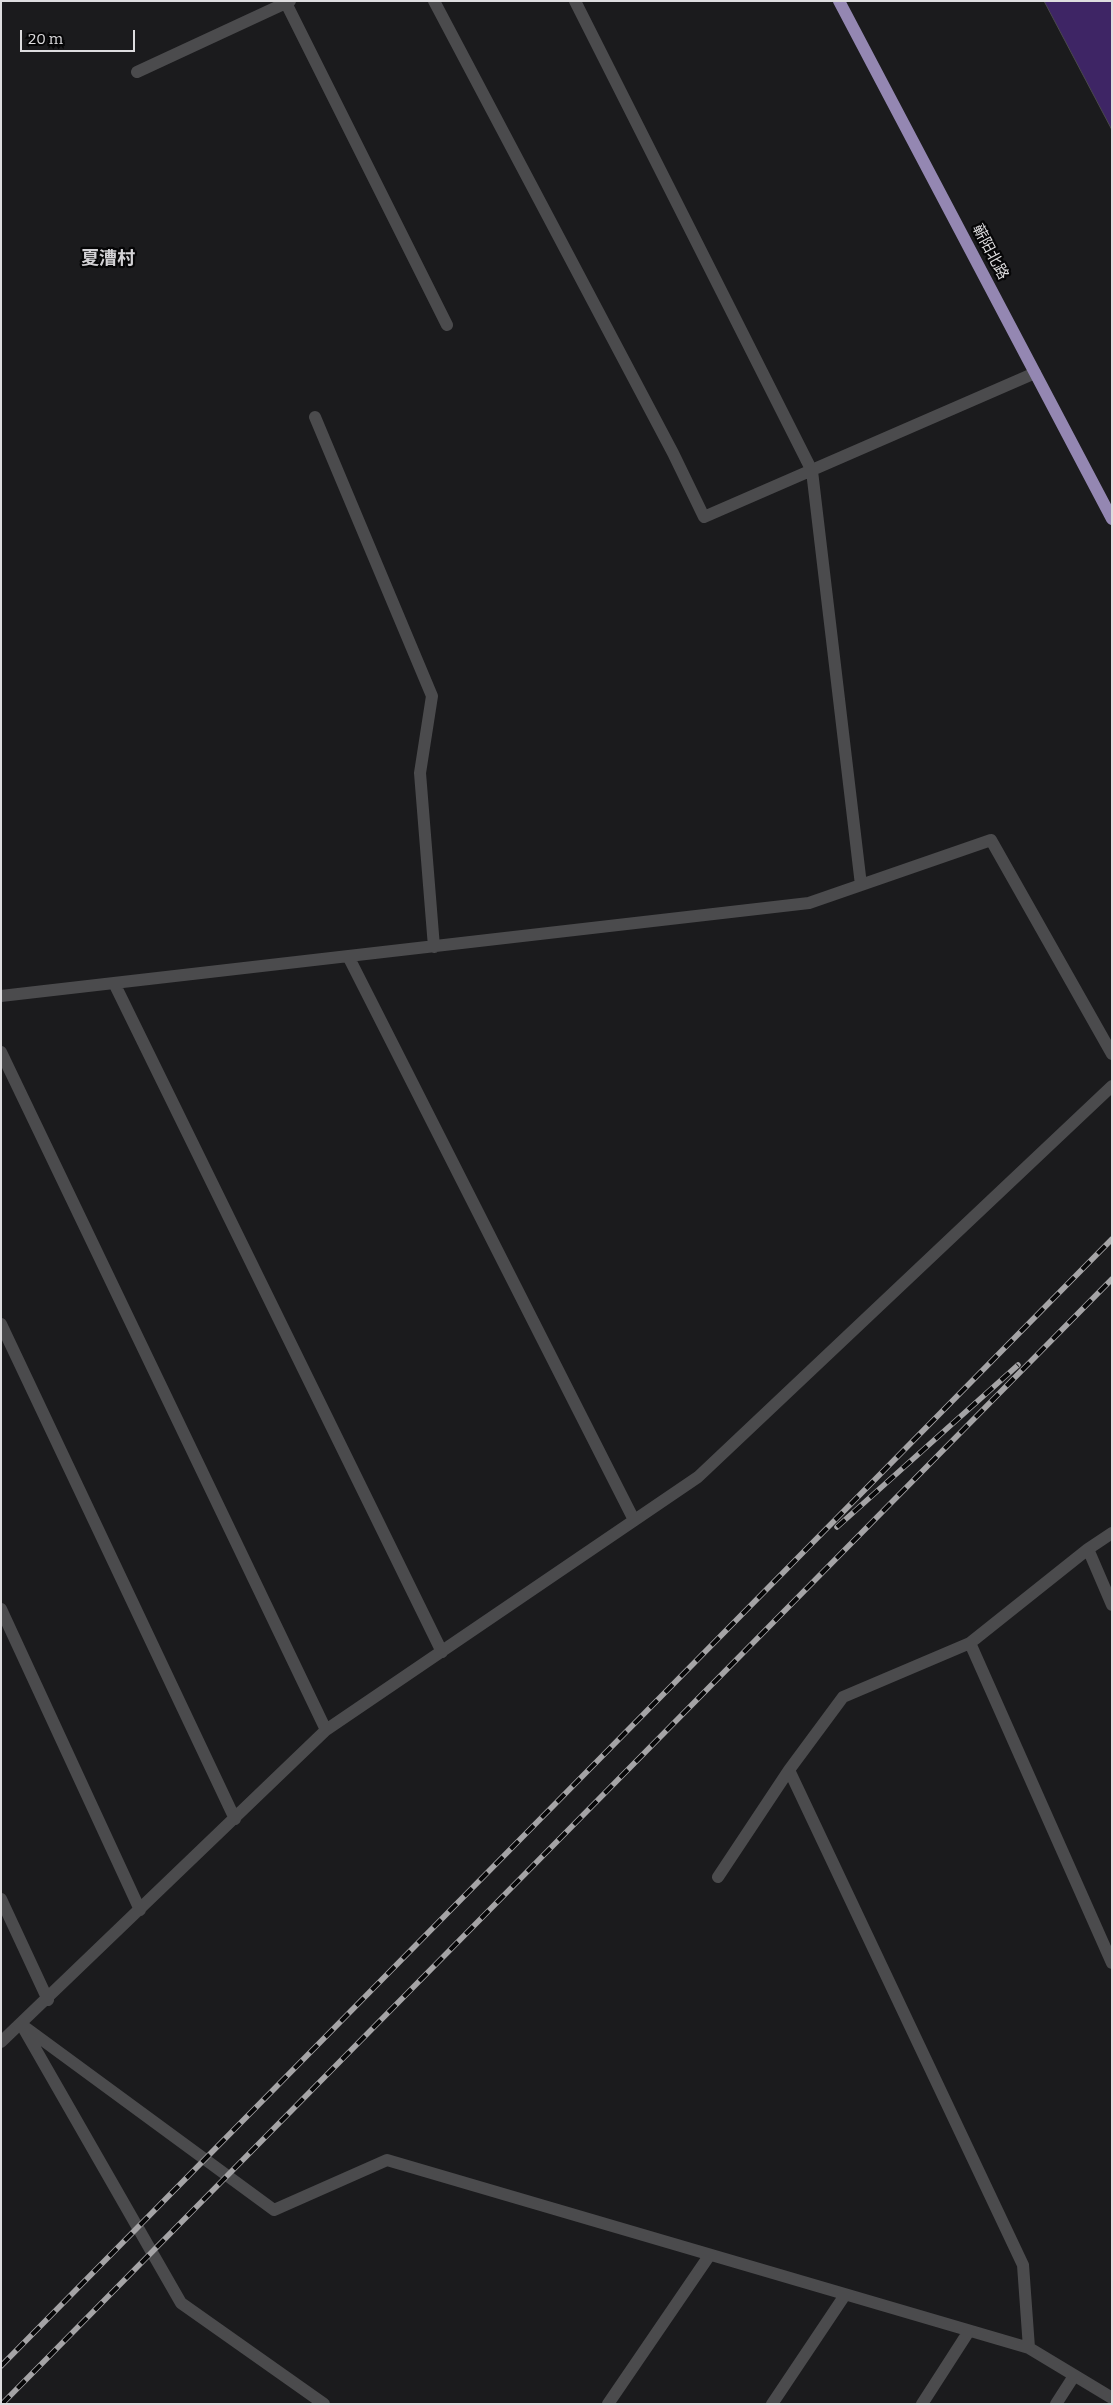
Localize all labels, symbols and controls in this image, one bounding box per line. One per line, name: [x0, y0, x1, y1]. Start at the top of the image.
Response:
scale bar: [22, 20, 138, 52]
text: 20 m: [28, 30, 63, 48]
street label: 蕲阳北路: [968, 221, 1012, 283]
district label: 夏漕村: [81, 248, 135, 270]

